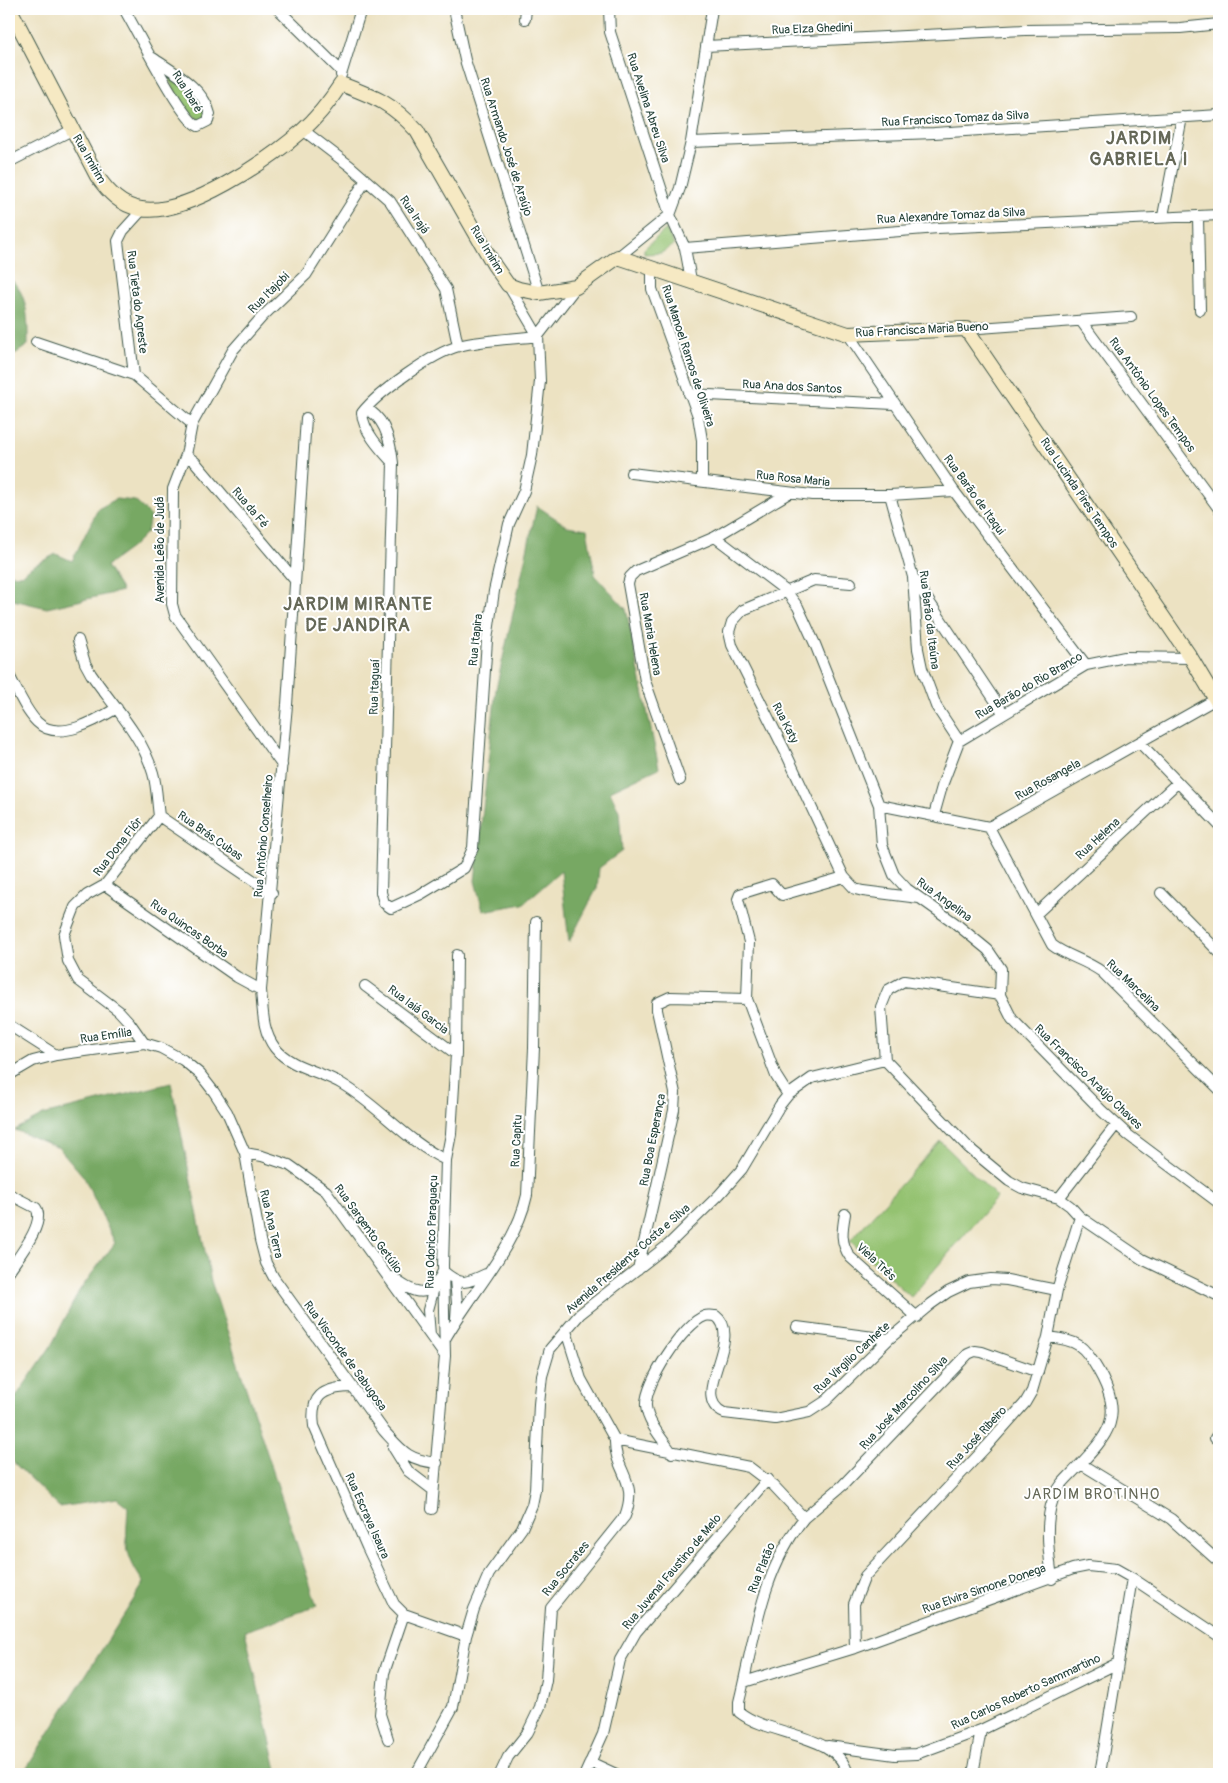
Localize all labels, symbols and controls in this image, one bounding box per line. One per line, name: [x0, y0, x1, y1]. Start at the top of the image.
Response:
street label: Rua Elza Ghedini: [771, 20, 853, 38]
street label: Rua Avelina Abreu Silva: [623, 51, 673, 165]
street label: Rua Ibaré: [168, 68, 206, 116]
street label: Rua Armando José de Araújo: [477, 76, 536, 219]
street label: Rua Francisco Tomaz da Silva: [881, 108, 1030, 130]
district label: JARDIM GABRIELA I: [1090, 127, 1188, 171]
street label: Rua Imirim: [69, 132, 109, 186]
street label: Rua Irajá: [396, 193, 432, 237]
street label: Rua Alexandre Tomaz da Silva: [876, 205, 1026, 227]
street label: Rua Imirim: [467, 223, 508, 277]
street label: Rua Tieta do Agreste: [123, 250, 151, 354]
street label: Rua Itajobi: [245, 269, 293, 317]
street label: Rua Manoel Ramos de Oliveira: [658, 283, 718, 429]
street label: Rua Francisca Maria Bueno: [855, 319, 990, 341]
street label: Rua Antônio Lopes Tempos: [1105, 335, 1199, 456]
street label: Rua Ana dos Santos: [742, 377, 843, 397]
street label: Rua Lucinda Pires Tempos: [1037, 435, 1122, 551]
street label: Rua Barão de Itaqui: [940, 452, 1008, 538]
street label: Rua Rosa Maria: [755, 468, 831, 490]
street label: Rua da Fé: [229, 484, 271, 532]
street label: Avenida Leão de Judá: [153, 496, 168, 603]
street label: Rua Barão da Itaúna: [915, 570, 943, 671]
street label: Rua Maria Helena: [635, 591, 665, 677]
district label: JARDIM MIRANTE DE JANDIRA: [283, 593, 433, 637]
street label: Rua Itapira: [466, 613, 486, 667]
street label: Rua Barão do Rio Branco: [973, 649, 1086, 723]
street label: Rua Itaguaí: [367, 659, 383, 715]
street label: Rua Katy: [768, 700, 802, 746]
street label: Rua Rosangela: [1013, 756, 1084, 804]
street label: Rua Antônio Conselheiro: [251, 773, 277, 898]
street label: Rua Brás Cubas: [175, 808, 246, 864]
street label: Rua Dona Flôr: [90, 814, 146, 880]
street label: Rua Helena: [1073, 814, 1124, 863]
street label: Rua Angelina: [913, 875, 975, 925]
street label: Rua Quincas Borba: [147, 896, 231, 962]
street label: Rua Marcelina: [1103, 957, 1163, 1016]
street label: Rua Iaiá Garcia: [385, 982, 452, 1038]
street label: Rua Francisco Araújo Chaves: [1031, 1021, 1146, 1133]
street label: Rua Emília: [79, 1025, 133, 1047]
street label: Rua Boa Esperança: [637, 1092, 669, 1188]
street label: Rua Capitu: [508, 1114, 526, 1168]
street label: Rua Odorico Paraguaçu: [423, 1175, 441, 1289]
street label: Rua Sargento Getúlio: [331, 1181, 406, 1277]
street label: Rua Ana Terra: [256, 1188, 286, 1260]
street label: Avenida Presidente Costa e Silva: [563, 1200, 694, 1317]
street label: Viela Três: [853, 1240, 899, 1284]
street label: Rua Visconde de Sabugosa: [300, 1298, 390, 1414]
street label: Rua Virgilio Canhete: [811, 1319, 893, 1397]
street label: Rua José Marcolino Silva: [857, 1353, 952, 1453]
street label: Rua José Ribeiro: [944, 1403, 1011, 1473]
street label: Rua Escrava Isaura: [341, 1471, 393, 1562]
district label: JARDIM BROTINHO: [1024, 1485, 1160, 1504]
street label: Rua Juvenal Faustino de Melo: [619, 1511, 725, 1633]
street label: Rua Socrates: [539, 1538, 593, 1599]
street label: Rua Platão: [745, 1540, 779, 1596]
street label: Rua Elvira Simone Donega: [920, 1561, 1048, 1617]
street label: Rua Carlos Roberto Sammartino: [949, 1650, 1104, 1733]

